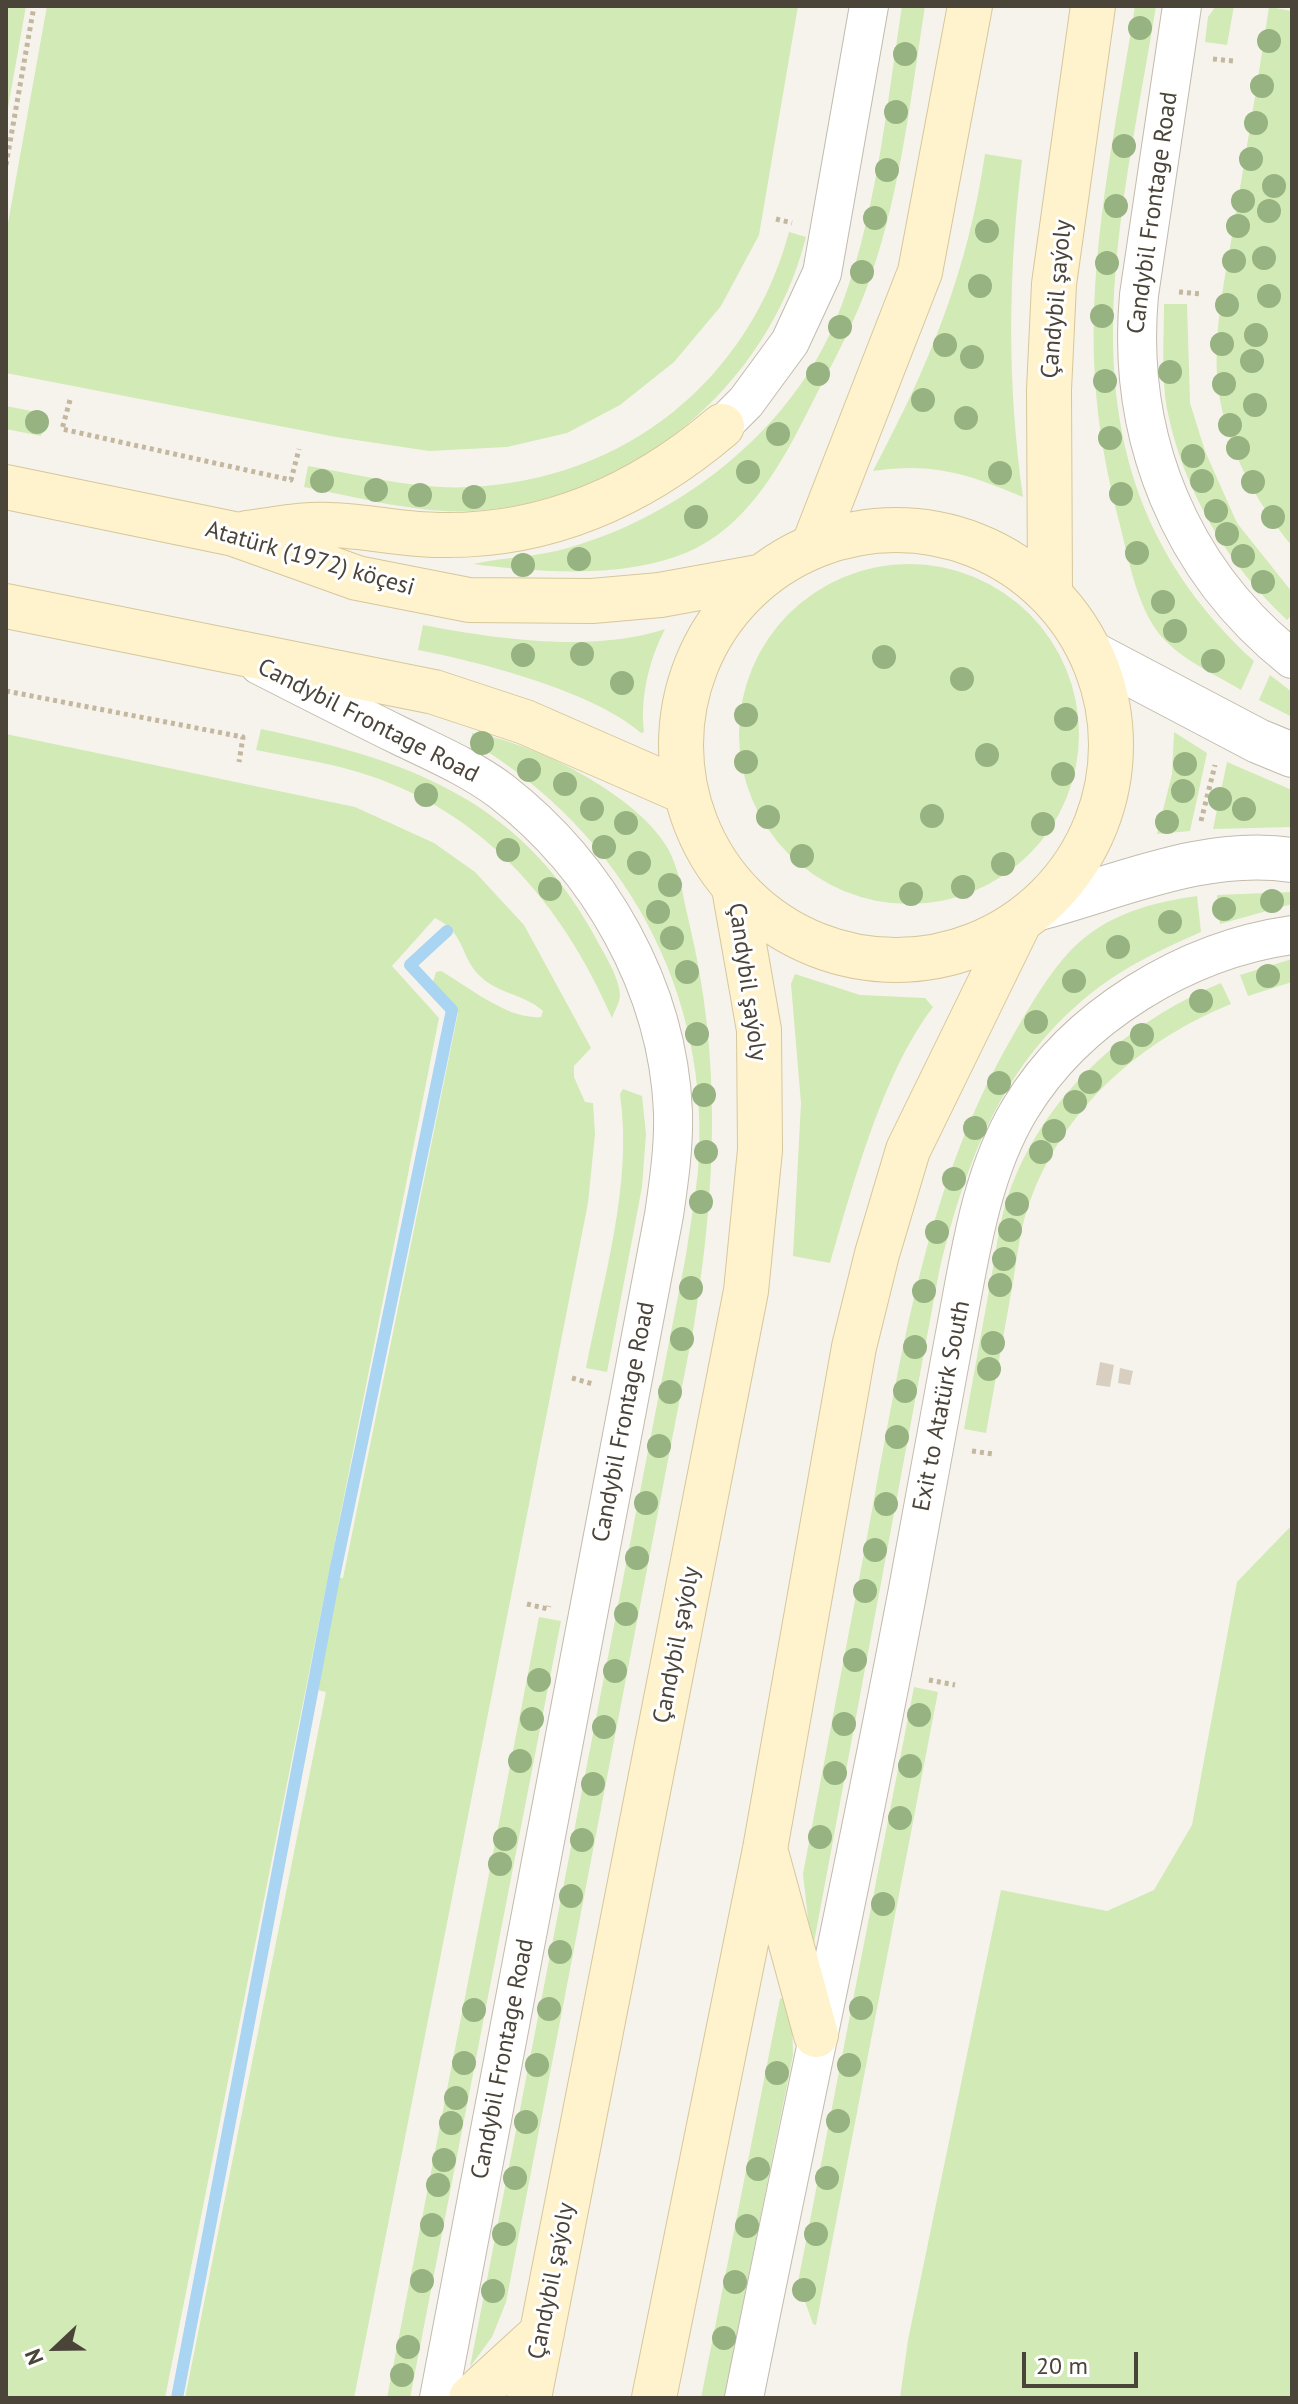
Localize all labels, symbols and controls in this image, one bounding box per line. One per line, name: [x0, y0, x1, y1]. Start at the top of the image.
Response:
street label: Candybil Frontage Road: [1122, 90, 1184, 336]
street label: Çandybil şaýoly: [1036, 218, 1078, 380]
street label: Atatürk (1972) köçesi: [202, 515, 418, 603]
street label: Candybil Frontage Road: [253, 653, 483, 789]
street label: Çandybil şaýoly: [722, 901, 772, 1063]
street label: Exit to Atatürk South: [907, 1298, 977, 1514]
street label: Candybil Frontage Road: [587, 1299, 661, 1545]
street label: Çandybil şaýoly: [648, 1564, 706, 1726]
street label: Candybil Frontage Road: [466, 1936, 540, 2182]
street label: Çandybil şaýoly: [523, 2200, 581, 2362]
north arrow: [16, 2308, 96, 2388]
scale bar: [1026, 2336, 1142, 2386]
text: N: [18, 2345, 49, 2369]
text: 20 m: [1036, 2350, 1088, 2381]

